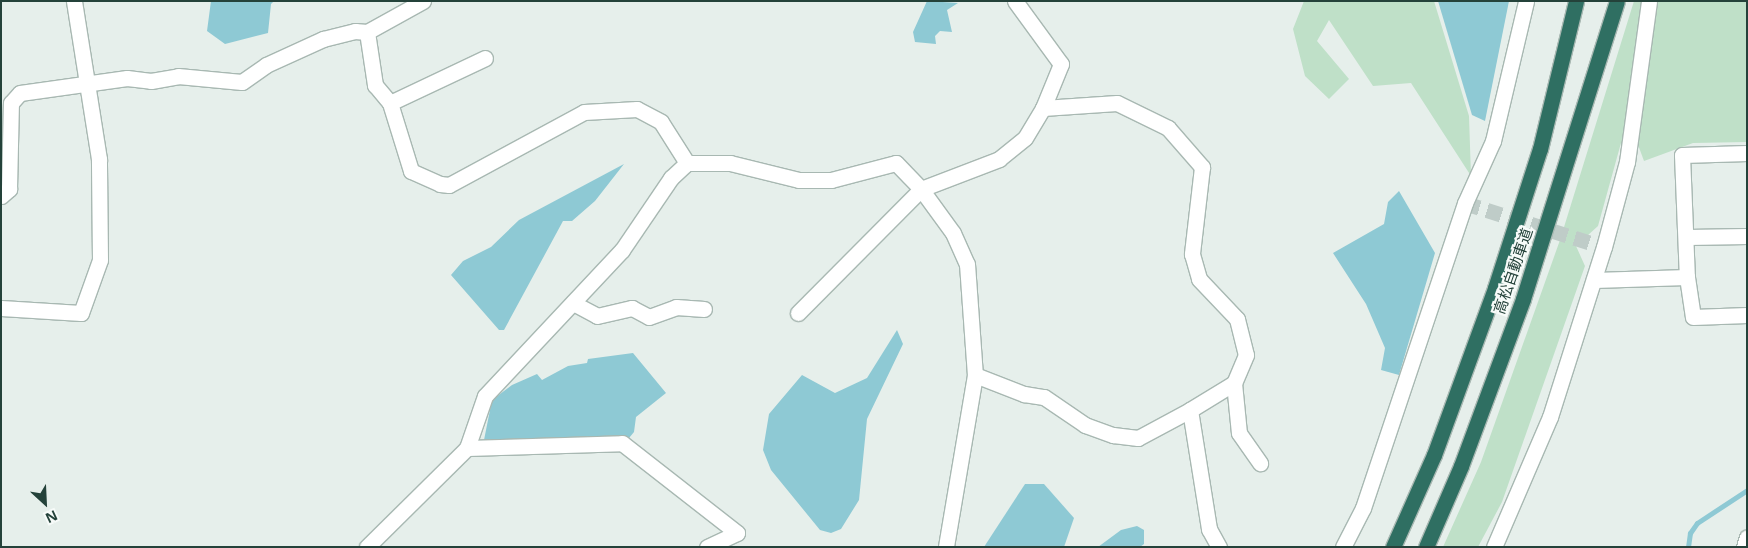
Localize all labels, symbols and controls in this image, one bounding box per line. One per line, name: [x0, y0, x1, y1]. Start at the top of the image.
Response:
street label: 高松自動車道: [1490, 226, 1536, 316]
north arrow: [20, 478, 70, 528]
text: N: [42, 506, 61, 528]

